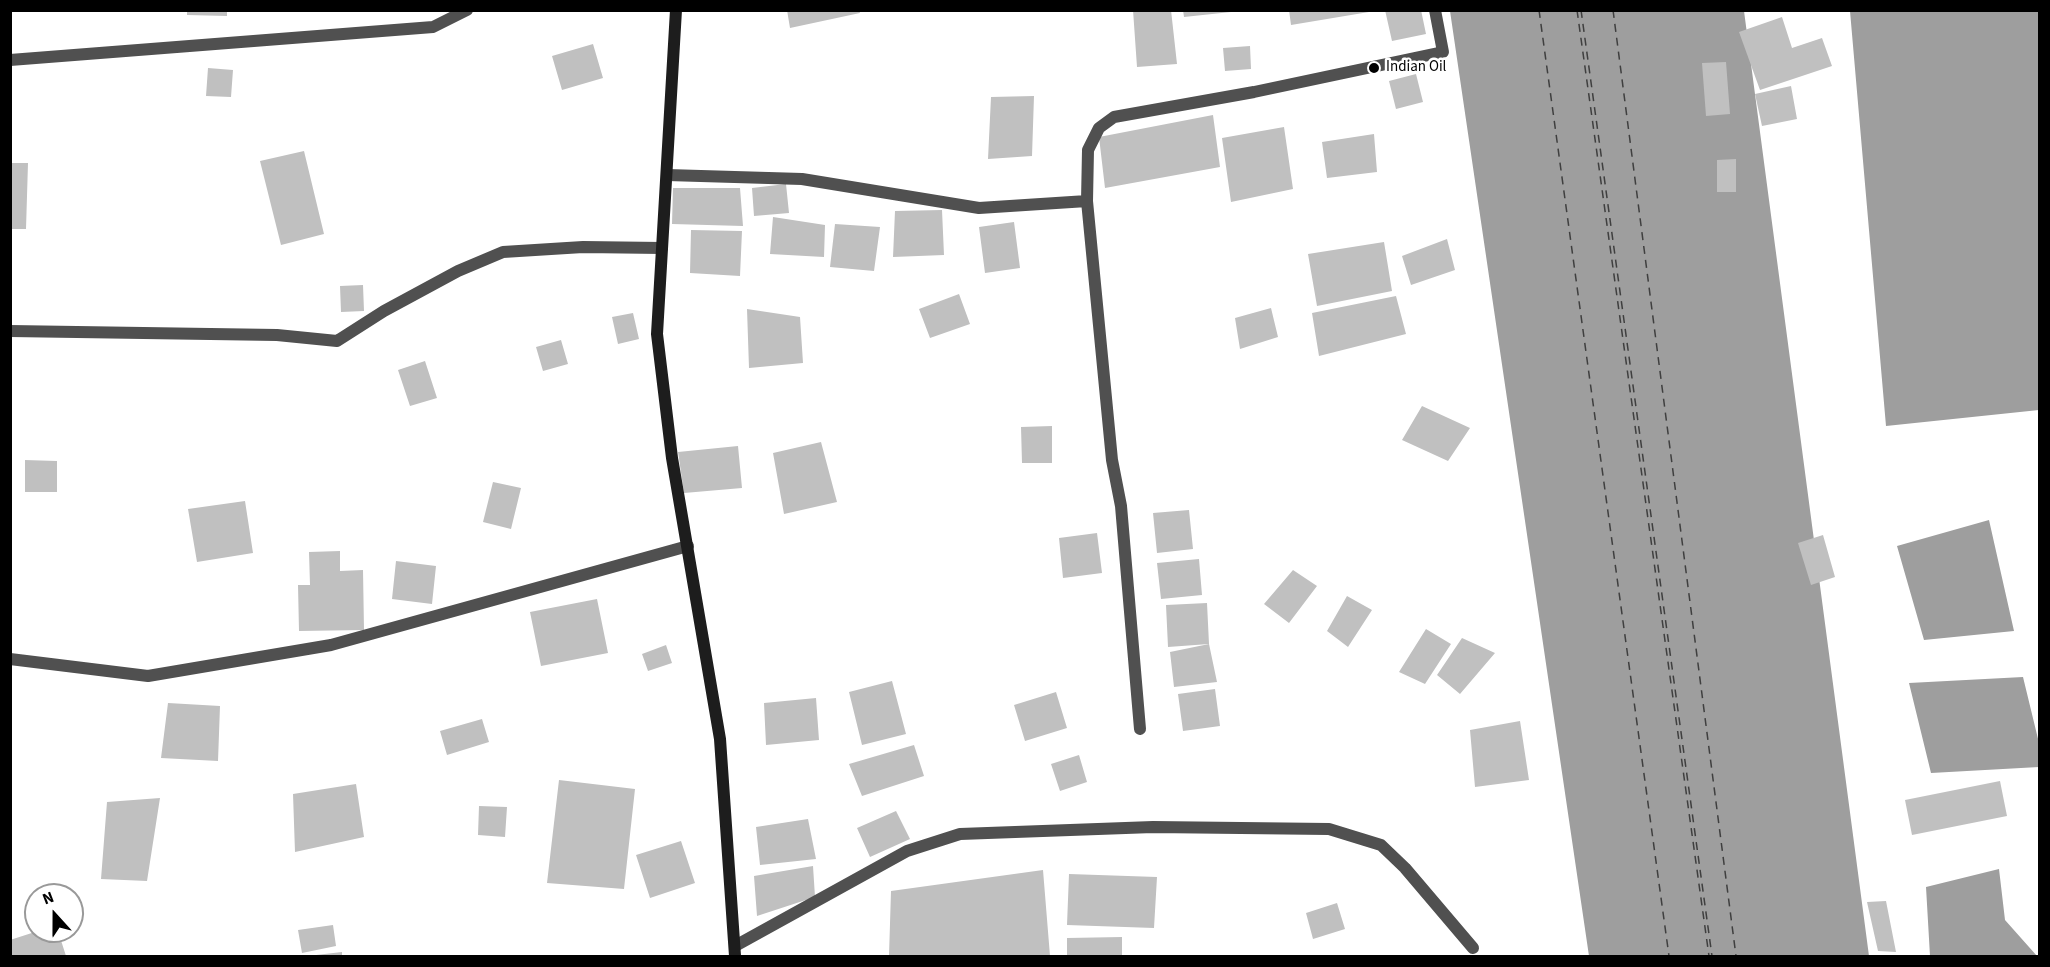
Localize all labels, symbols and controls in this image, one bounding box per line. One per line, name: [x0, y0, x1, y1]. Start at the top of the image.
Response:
place label: Indian Oil: [1386, 59, 1446, 77]
marker: Indian Oil: [1367, 61, 1381, 75]
north arrow: [24, 883, 84, 943]
text: N: [39, 886, 57, 910]

